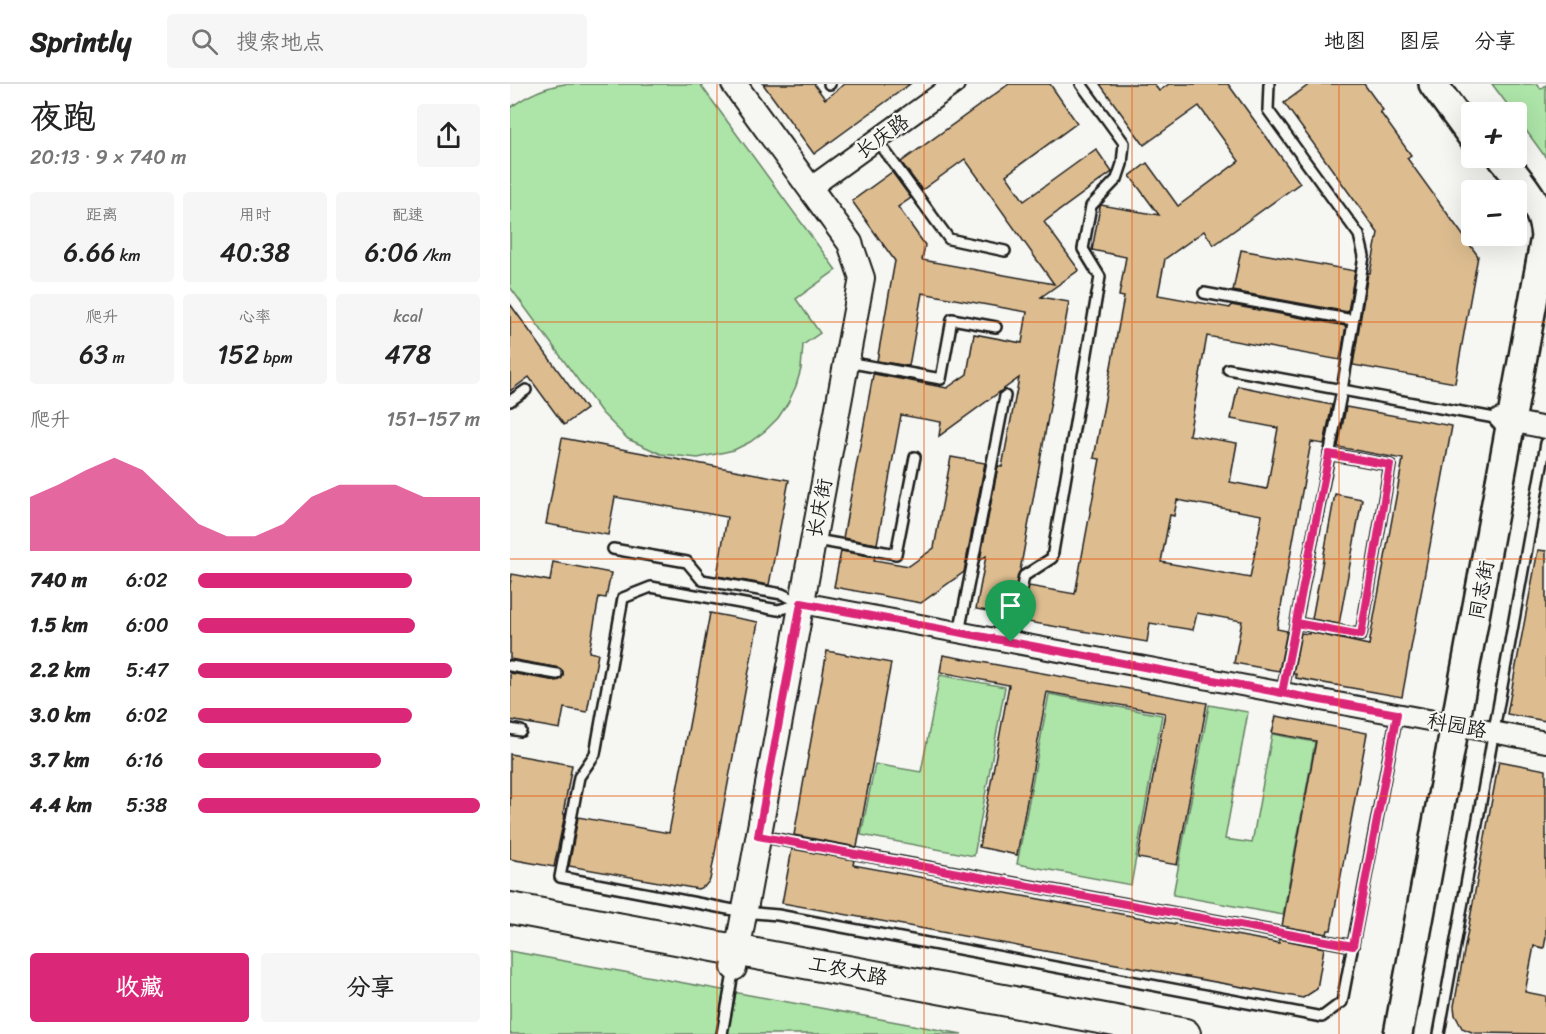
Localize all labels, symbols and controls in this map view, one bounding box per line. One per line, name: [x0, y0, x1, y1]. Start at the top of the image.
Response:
search box: [167, 14, 587, 68]
text: Sprintly: [30, 17, 131, 66]
text: 搜索地点: [236, 22, 324, 61]
text: 地图: [1324, 22, 1366, 60]
text: 图层: [1399, 22, 1441, 60]
text: 分享: [1474, 22, 1516, 60]
icon: search: [188, 25, 221, 58]
text: 夜跑: [30, 88, 96, 146]
map controls: [1461, 102, 1527, 246]
button: +: [1461, 102, 1527, 168]
button: share: [417, 104, 480, 167]
street label: 长庆路: [848, 104, 918, 168]
text: 20:13 · 9 × 740 m: [30, 140, 186, 175]
button: −: [1461, 180, 1527, 246]
text: 距离: [86, 200, 118, 229]
text: 用时: [239, 200, 271, 229]
text: 配速: [392, 200, 424, 229]
text: 6.66: [63, 229, 116, 275]
text: 40:38: [220, 229, 290, 275]
text: 6:06: [365, 229, 418, 275]
text: km: [116, 241, 141, 270]
text: /km: [418, 241, 451, 270]
text: 爬升: [86, 302, 118, 331]
text: 心率: [239, 302, 271, 331]
text: kcal: [393, 302, 423, 331]
text: 63: [79, 331, 108, 377]
text: 152: [217, 331, 259, 377]
text: 478: [385, 331, 431, 377]
text: m: [108, 343, 125, 372]
text: bpm: [259, 343, 293, 372]
text: 爬升: [30, 402, 70, 437]
text: 151–157 m: [387, 402, 480, 437]
street label: 长庆街: [797, 475, 842, 541]
street label: 同志街: [1459, 557, 1504, 623]
text: 740 m: [30, 563, 87, 598]
text: 6:02: [126, 563, 168, 598]
pin: [985, 580, 1036, 642]
icon: arrive: [994, 589, 1027, 622]
text: 1.5 km: [30, 608, 88, 643]
text: 6:00: [126, 608, 169, 643]
text: 2.2 km: [30, 653, 90, 688]
text: 5:47: [126, 653, 168, 688]
text: 3.0 km: [30, 698, 91, 733]
text: 6:02: [126, 698, 168, 733]
street label: 科园路: [1424, 703, 1491, 749]
text: 3.7 km: [30, 743, 90, 778]
text: 6:16: [126, 743, 163, 778]
text: 4.4 km: [30, 788, 92, 823]
text: 5:38: [126, 788, 167, 823]
street label: 工农大路: [805, 946, 891, 995]
button: 收藏: [30, 953, 249, 1022]
button: 分享: [261, 953, 480, 1022]

